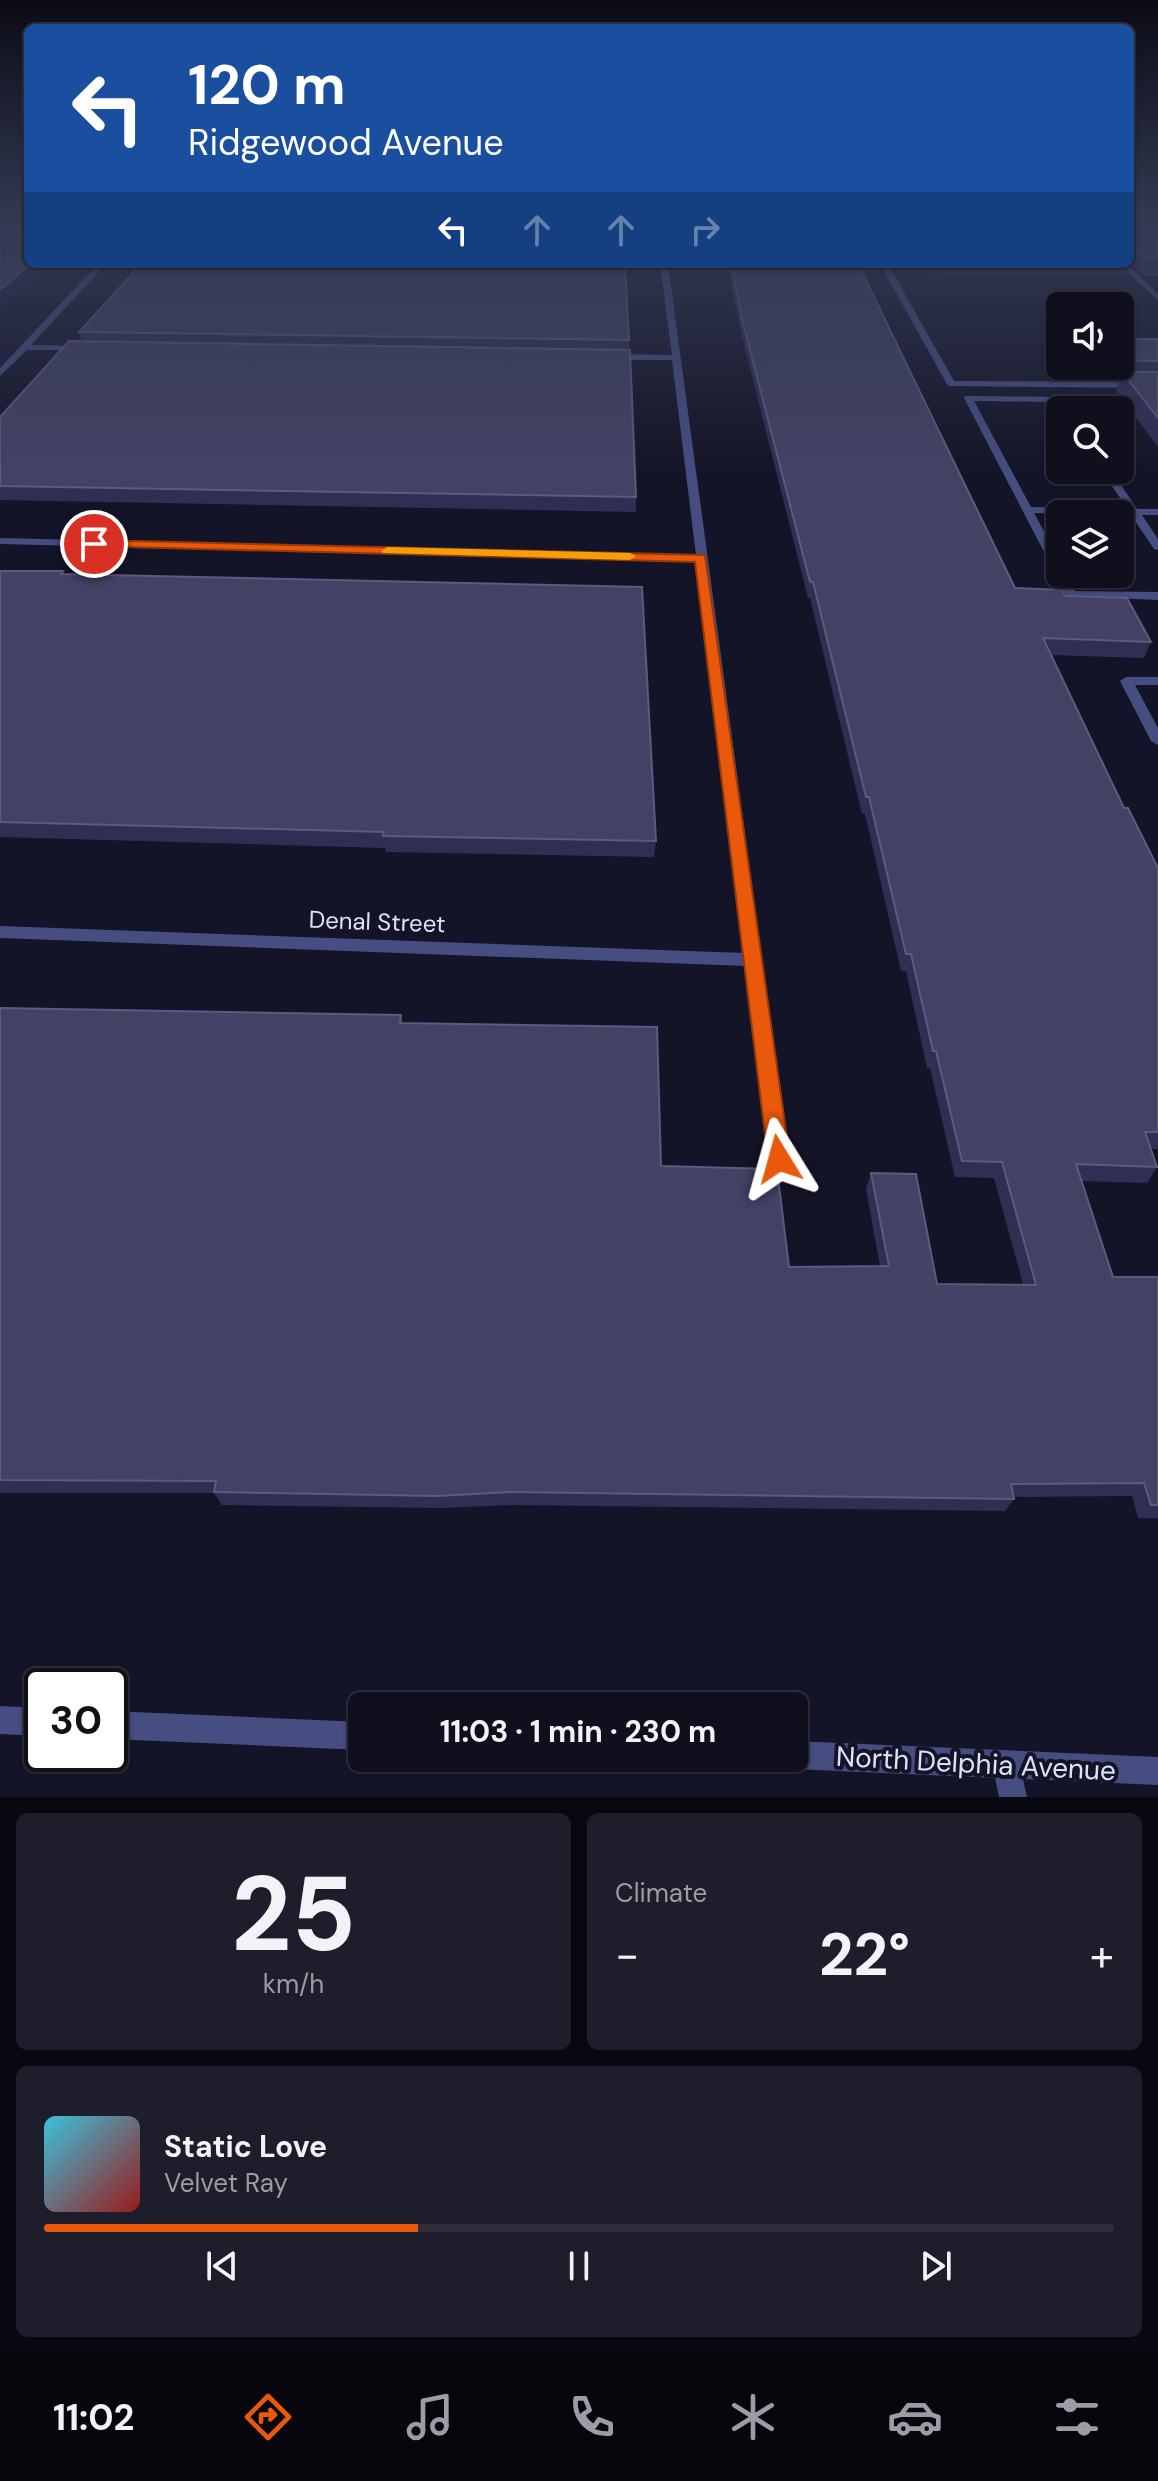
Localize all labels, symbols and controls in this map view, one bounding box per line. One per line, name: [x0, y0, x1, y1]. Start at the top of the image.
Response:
text: 120 m: [188, 48, 346, 121]
icon: left: [56, 56, 160, 160]
text: Ridgewood Avenue: [188, 119, 504, 166]
icon: left: [431, 208, 475, 252]
icon: ahead: [515, 208, 559, 252]
icon: ahead: [599, 208, 643, 252]
icon: right: [683, 208, 727, 252]
map controls: [1046, 292, 1134, 588]
button: sound: [1046, 292, 1134, 380]
button: search: [1046, 396, 1134, 484]
button: layers: [1046, 500, 1134, 588]
pin: [60, 510, 128, 578]
icon: arrive: [72, 522, 116, 566]
street label: Denal Street: [308, 904, 446, 939]
position arrow: [737, 1117, 821, 1201]
speed limit sign: 30: [24, 1668, 128, 1772]
text: 11:03 · 1 min · 230 m: [440, 1712, 716, 1751]
street label: North Delphia Avenue: [835, 1738, 1117, 1789]
text: 25: [231, 1847, 356, 1982]
text: Climate: [615, 1876, 707, 1910]
text: 22°: [819, 1915, 910, 1994]
text: −: [615, 1926, 639, 1984]
text: +: [1090, 1926, 1114, 1984]
text: km/h: [263, 1967, 324, 2001]
text: Static Love: [164, 2127, 327, 2166]
text: Velvet Ray: [164, 2166, 288, 2200]
icon: previous: [200, 2244, 244, 2288]
icon: pause: [557, 2244, 601, 2288]
icon: next: [914, 2244, 958, 2288]
icon: directions: [240, 2389, 296, 2445]
icon: music: [402, 2389, 458, 2445]
icon: phone: [564, 2389, 620, 2445]
icon: climate: [725, 2389, 781, 2445]
icon: car: [887, 2389, 943, 2445]
icon: filters: [1049, 2389, 1105, 2445]
text: 11:02: [53, 2394, 134, 2441]

